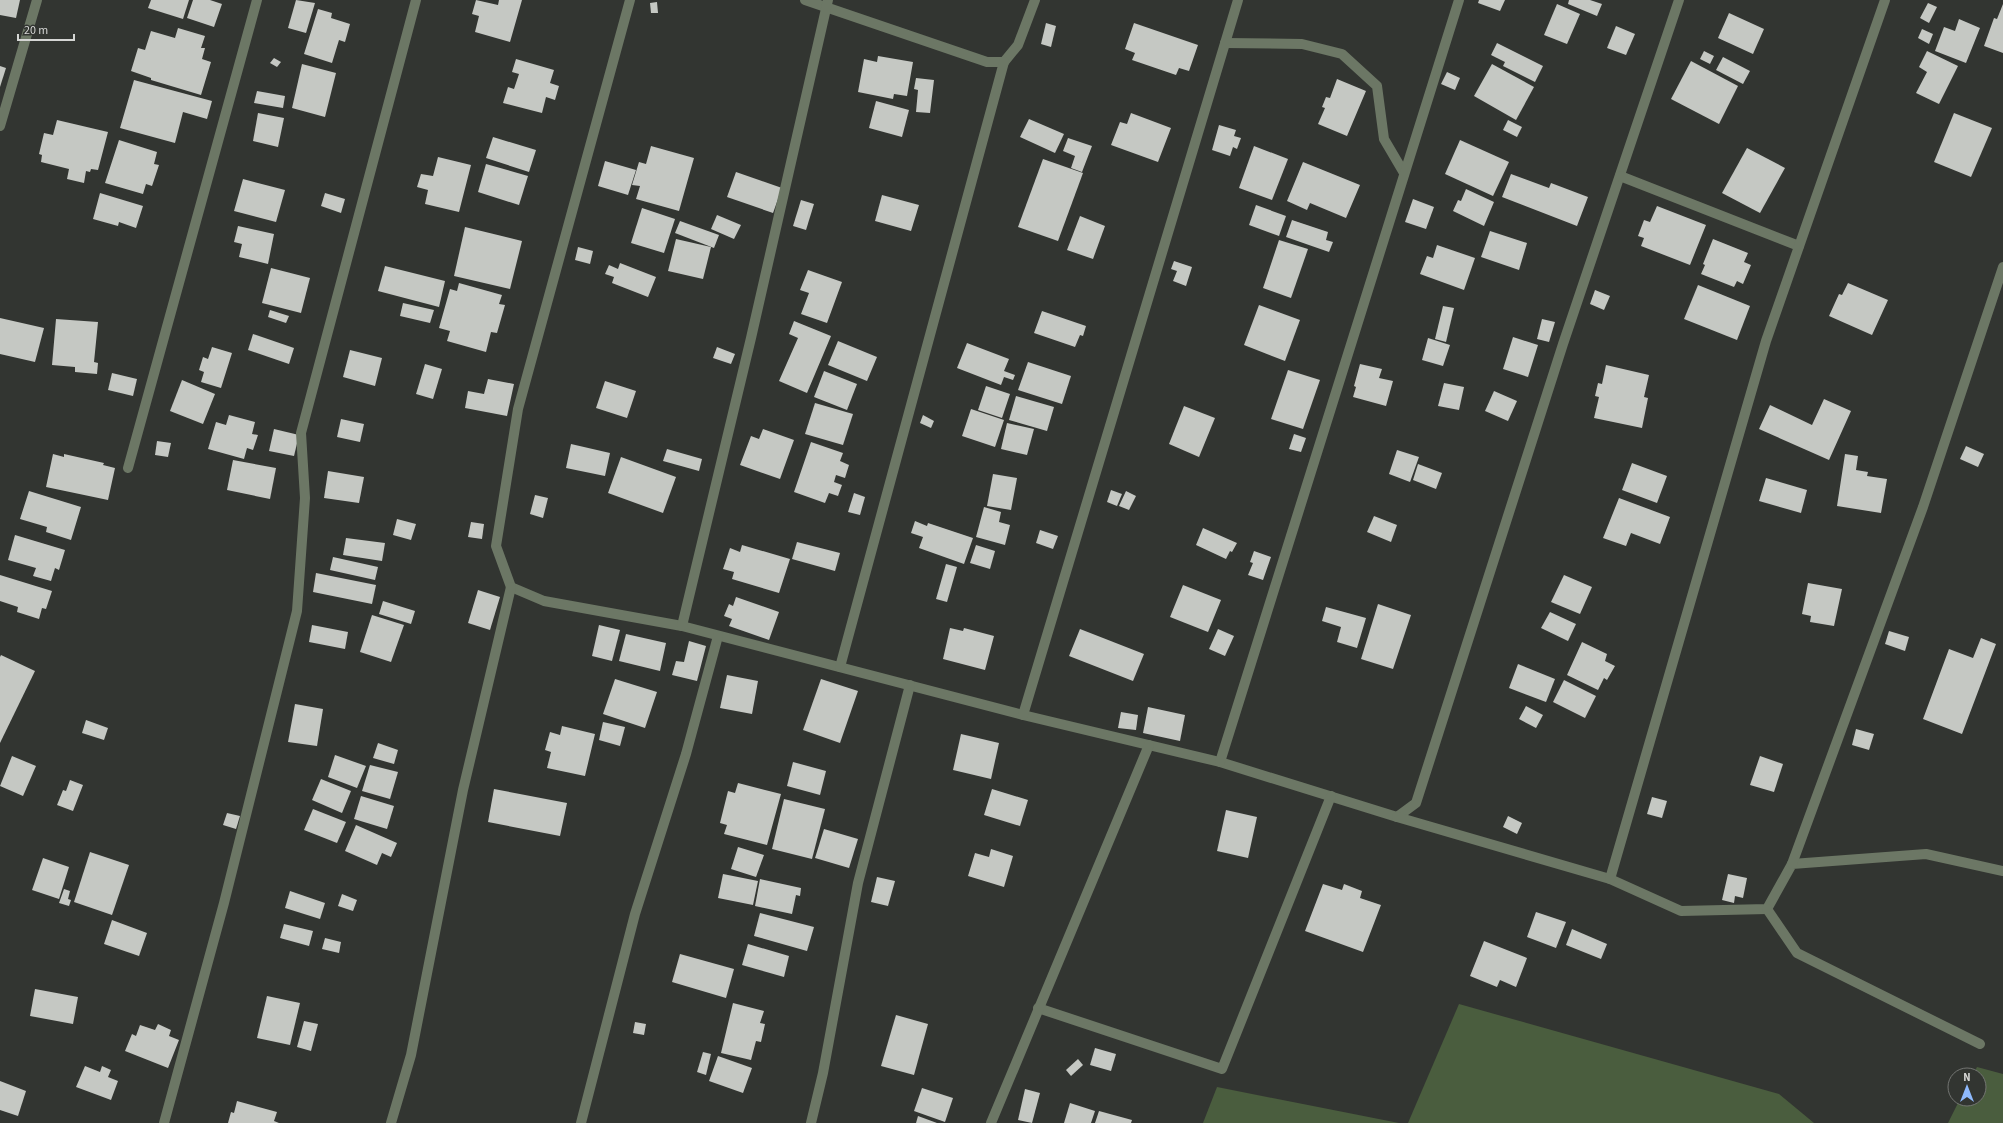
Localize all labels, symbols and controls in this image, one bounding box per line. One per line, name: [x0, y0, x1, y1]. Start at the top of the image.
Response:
scale bar: [18, 16, 74, 42]
text: 20 m: [24, 22, 48, 39]
north arrow: [1947, 1067, 1987, 1107]
text: N: [1963, 1070, 1971, 1085]

